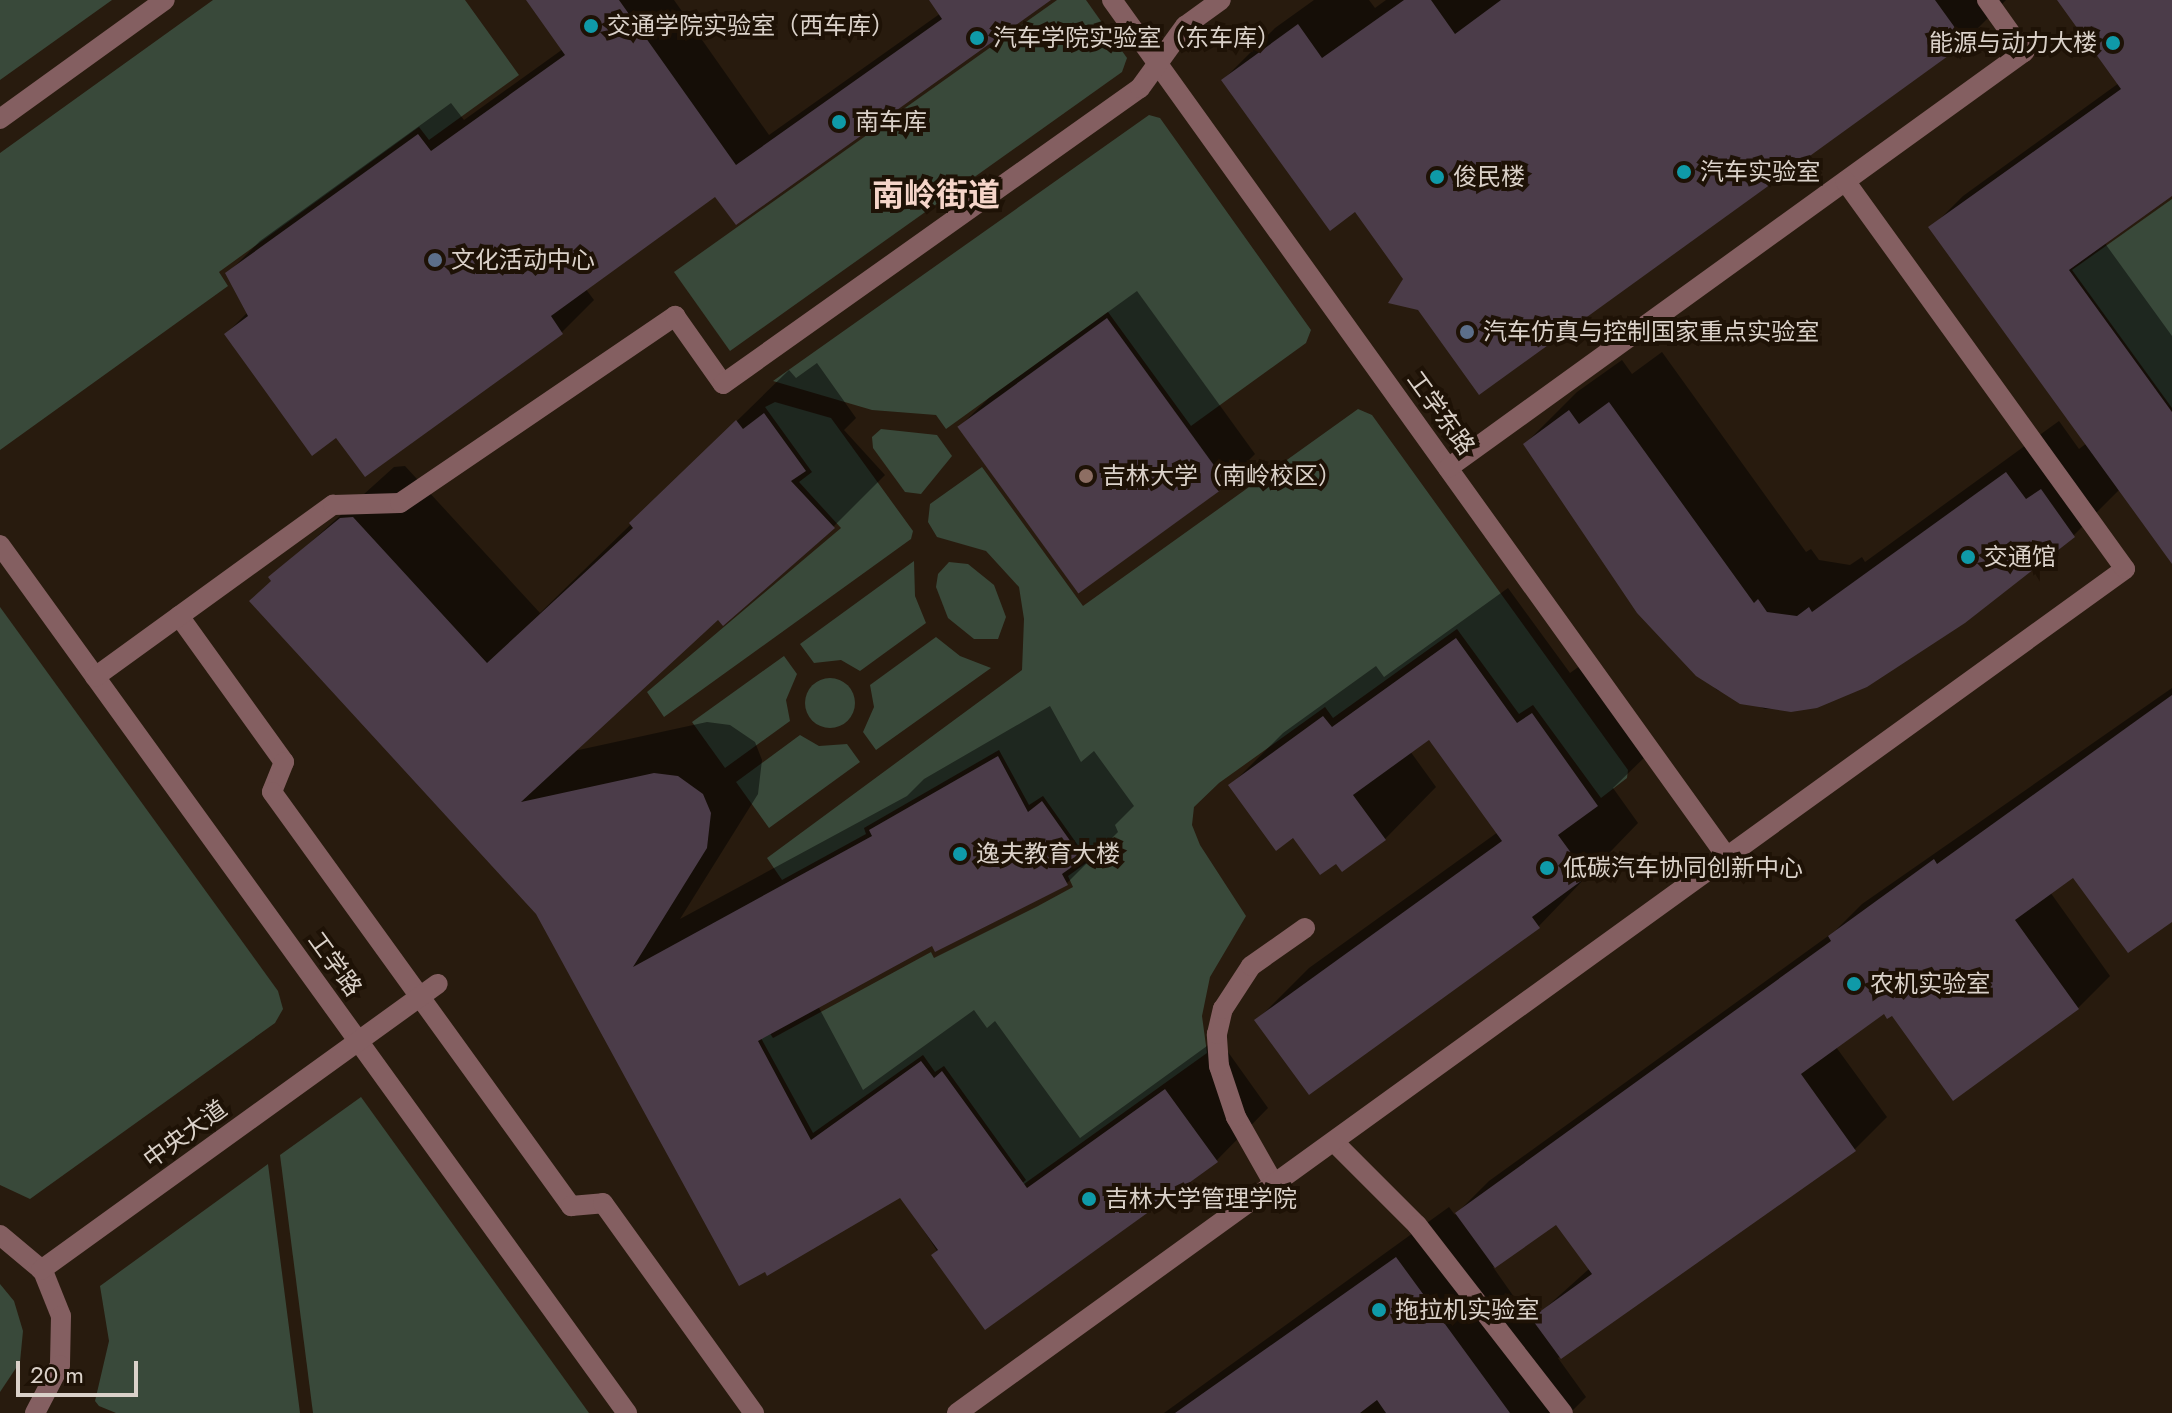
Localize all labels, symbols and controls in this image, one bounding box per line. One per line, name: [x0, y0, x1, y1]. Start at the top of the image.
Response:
place label: 交通学院实验室（西车库）: [607, 12, 895, 40]
marker: 交通学院实验室（西车库）: [582, 17, 600, 35]
place label: 汽车学院实验室（东车库）: [993, 24, 1281, 52]
marker: 汽车学院实验室（东车库）: [968, 29, 986, 47]
place label: 能源与动力大楼: [1929, 29, 2097, 57]
marker: 能源与动力大楼: [2104, 34, 2122, 52]
place label: 南车库: [855, 108, 927, 136]
marker: 南车库: [830, 113, 848, 131]
place label: 汽车实验室: [1700, 158, 1820, 186]
place label: 俊民楼: [1453, 163, 1525, 191]
marker: 汽车实验室: [1675, 163, 1693, 181]
marker: 俊民楼: [1428, 168, 1446, 186]
district label: 南岭街道: [872, 176, 1000, 214]
place label: 文化活动中心: [451, 246, 595, 274]
marker: 文化活动中心: [426, 251, 444, 269]
place label: 汽车仿真与控制国家重点实验室: [1483, 318, 1819, 346]
marker: 汽车仿真与控制国家重点实验室: [1458, 323, 1476, 341]
street label: 工学东路: [1401, 366, 1481, 460]
place label: 吉林大学（南岭校区）: [1102, 462, 1342, 490]
marker: 吉林大学（南岭校区）: [1077, 467, 1095, 485]
place label: 交通馆: [1984, 543, 2056, 571]
marker: 交通馆: [1959, 548, 1977, 566]
place label: 逸夫教育大楼: [976, 840, 1120, 868]
marker: 逸夫教育大楼: [951, 845, 969, 863]
place label: 低碳汽车协同创新中心: [1563, 854, 1803, 882]
marker: 低碳汽车协同创新中心: [1538, 859, 1556, 877]
street label: 工学路: [302, 926, 368, 1002]
place label: 农机实验室: [1870, 970, 1990, 998]
marker: 农机实验室: [1845, 975, 1863, 993]
street label: 中央大道: [138, 1094, 232, 1174]
place label: 吉林大学管理学院: [1105, 1185, 1297, 1213]
marker: 吉林大学管理学院: [1080, 1190, 1098, 1208]
place label: 拖拉机实验室: [1395, 1296, 1539, 1324]
marker: 拖拉机实验室: [1370, 1301, 1388, 1319]
scale bar: [20, 1345, 142, 1395]
text: 20 m: [30, 1357, 84, 1392]

